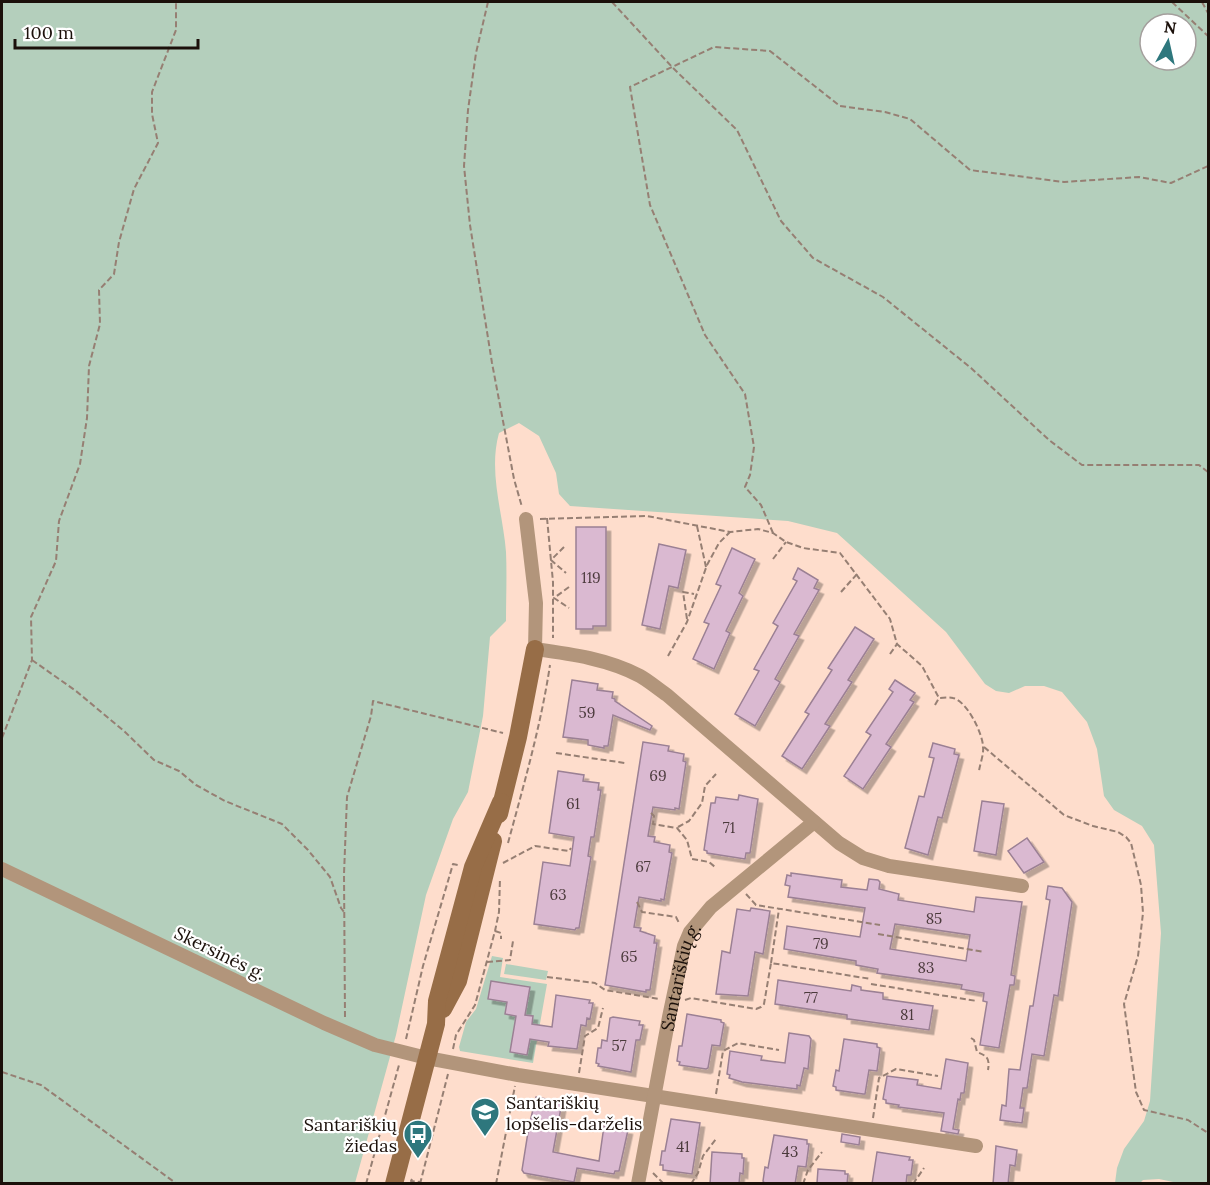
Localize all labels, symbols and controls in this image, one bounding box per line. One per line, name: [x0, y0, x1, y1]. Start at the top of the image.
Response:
scale bar: [15, 12, 198, 50]
north arrow: [1138, 12, 1198, 72]
text: N: [1163, 16, 1178, 38]
text: 100 m: [24, 21, 74, 44]
house number: 119: [581, 568, 601, 587]
house number: 59: [579, 703, 595, 722]
house number: 69: [649, 766, 667, 785]
house number: 61: [566, 794, 580, 813]
house number: 71: [723, 818, 735, 837]
house number: 67: [635, 857, 651, 876]
house number: 63: [549, 885, 567, 904]
house number: 85: [926, 909, 942, 928]
street label: Santariškių g.: [655, 917, 706, 1033]
street label: Skersinės g.: [171, 921, 269, 985]
house number: 79: [813, 934, 829, 953]
house number: 65: [621, 947, 637, 966]
house number: 83: [918, 958, 934, 977]
house number: 77: [804, 988, 818, 1007]
house number: 81: [900, 1005, 914, 1024]
house number: 57: [611, 1036, 627, 1055]
place label: Santariškių lopšelis-darželis: [506, 1091, 642, 1135]
school or university icon: Santariškių lopšelis-darželis: [469, 1096, 501, 1138]
place label: Santariškių žiedas: [304, 1113, 397, 1157]
bus stop icon: Santariškių žiedas: [402, 1118, 434, 1160]
house number: 41: [676, 1137, 690, 1156]
house number: 43: [782, 1142, 798, 1161]

